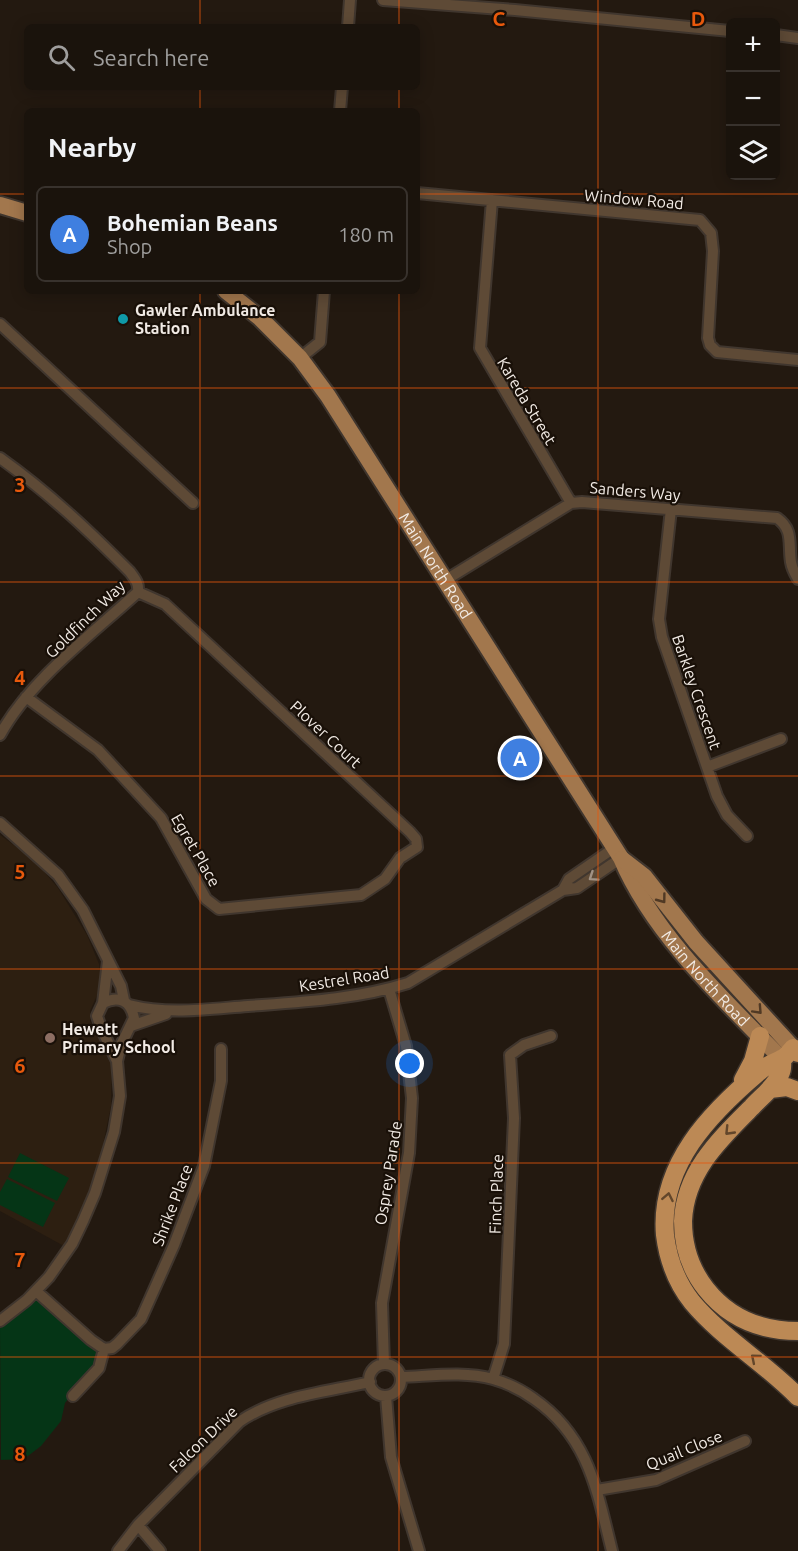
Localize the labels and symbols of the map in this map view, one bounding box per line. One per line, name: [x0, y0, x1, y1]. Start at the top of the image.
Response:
text: C: [493, 7, 506, 30]
text: D: [691, 7, 705, 30]
street label: Window Road: [583, 186, 685, 212]
place label: Gawler Ambulance Station: [135, 301, 275, 337]
marker: Gawler Ambulance Station: [116, 312, 130, 326]
street label: Kareda Street: [494, 354, 561, 449]
text: 3: [14, 473, 26, 496]
street label: Sanders Way: [589, 478, 681, 504]
street label: Main North Road: [395, 509, 476, 622]
street label: Goldfinch Way: [42, 576, 129, 661]
street label: Barkley Crescent: [669, 632, 725, 752]
text: 4: [14, 666, 26, 689]
street label: Plover Court: [287, 697, 366, 772]
pin: A: [500, 736, 540, 780]
street label: Egret Place: [168, 810, 224, 890]
text: 5: [14, 860, 26, 883]
one-way arrow: [589, 870, 600, 881]
one-way arrow: [655, 893, 666, 904]
street label: Main North Road: [658, 927, 753, 1030]
street label: Kestrel Road: [298, 963, 390, 995]
one-way arrow: [750, 1003, 761, 1014]
place label: Hewett Primary School: [62, 1020, 176, 1056]
marker: Hewett Primary School: [43, 1031, 57, 1045]
your location: [395, 1049, 424, 1078]
text: 6: [14, 1054, 26, 1077]
street label: Osprey Parade: [371, 1120, 405, 1226]
one-way arrow: [725, 1124, 736, 1134]
street label: Finch Place: [486, 1154, 506, 1234]
street label: Shrike Place: [148, 1162, 196, 1248]
one-way arrow: [661, 1193, 674, 1203]
text: 7: [14, 1248, 26, 1271]
one-way arrow: [751, 1354, 762, 1365]
street label: Falcon Drive: [165, 1402, 241, 1476]
street label: Quail Close: [643, 1427, 725, 1473]
text: 8: [14, 1442, 26, 1465]

